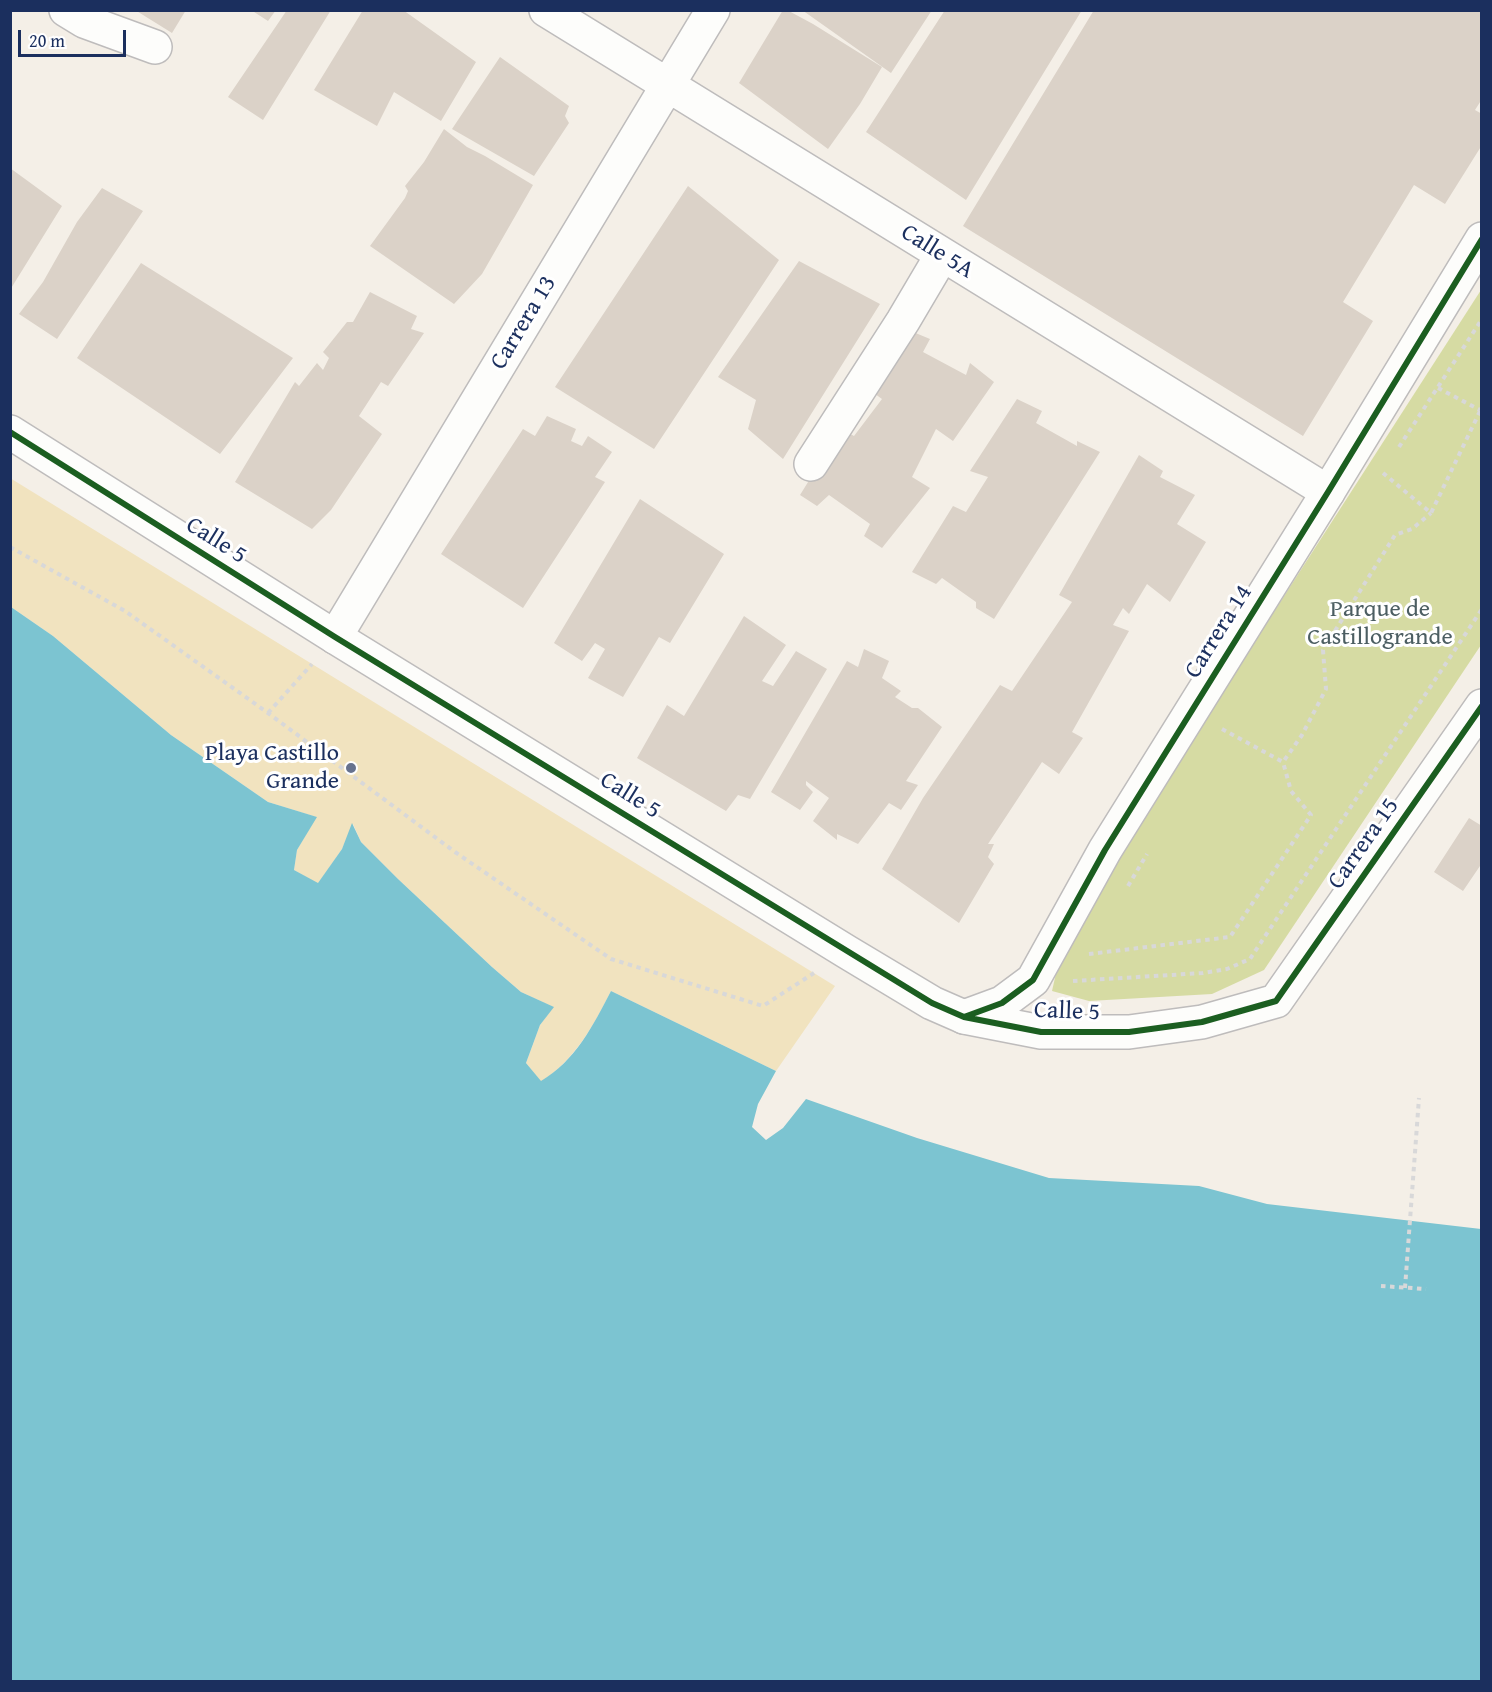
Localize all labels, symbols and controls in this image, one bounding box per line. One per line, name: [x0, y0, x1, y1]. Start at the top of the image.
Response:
scale bar: [21, 18, 129, 56]
text: 20 m: [29, 27, 65, 54]
street label: Calle 5A: [895, 218, 979, 286]
street label: Carrera 13: [485, 271, 563, 375]
street label: Calle 5: [180, 511, 252, 571]
street label: Carrera 14: [1179, 580, 1259, 684]
park label: Parque de Castillogrande: [1307, 596, 1453, 652]
place label: Playa Castillo Grande: [205, 740, 339, 796]
marker: Playa Castillo Grande: [344, 761, 358, 775]
street label: Calle 5: [594, 766, 666, 826]
street label: Carrera 15: [1322, 793, 1406, 895]
street label: Calle 5: [1034, 996, 1100, 1028]

